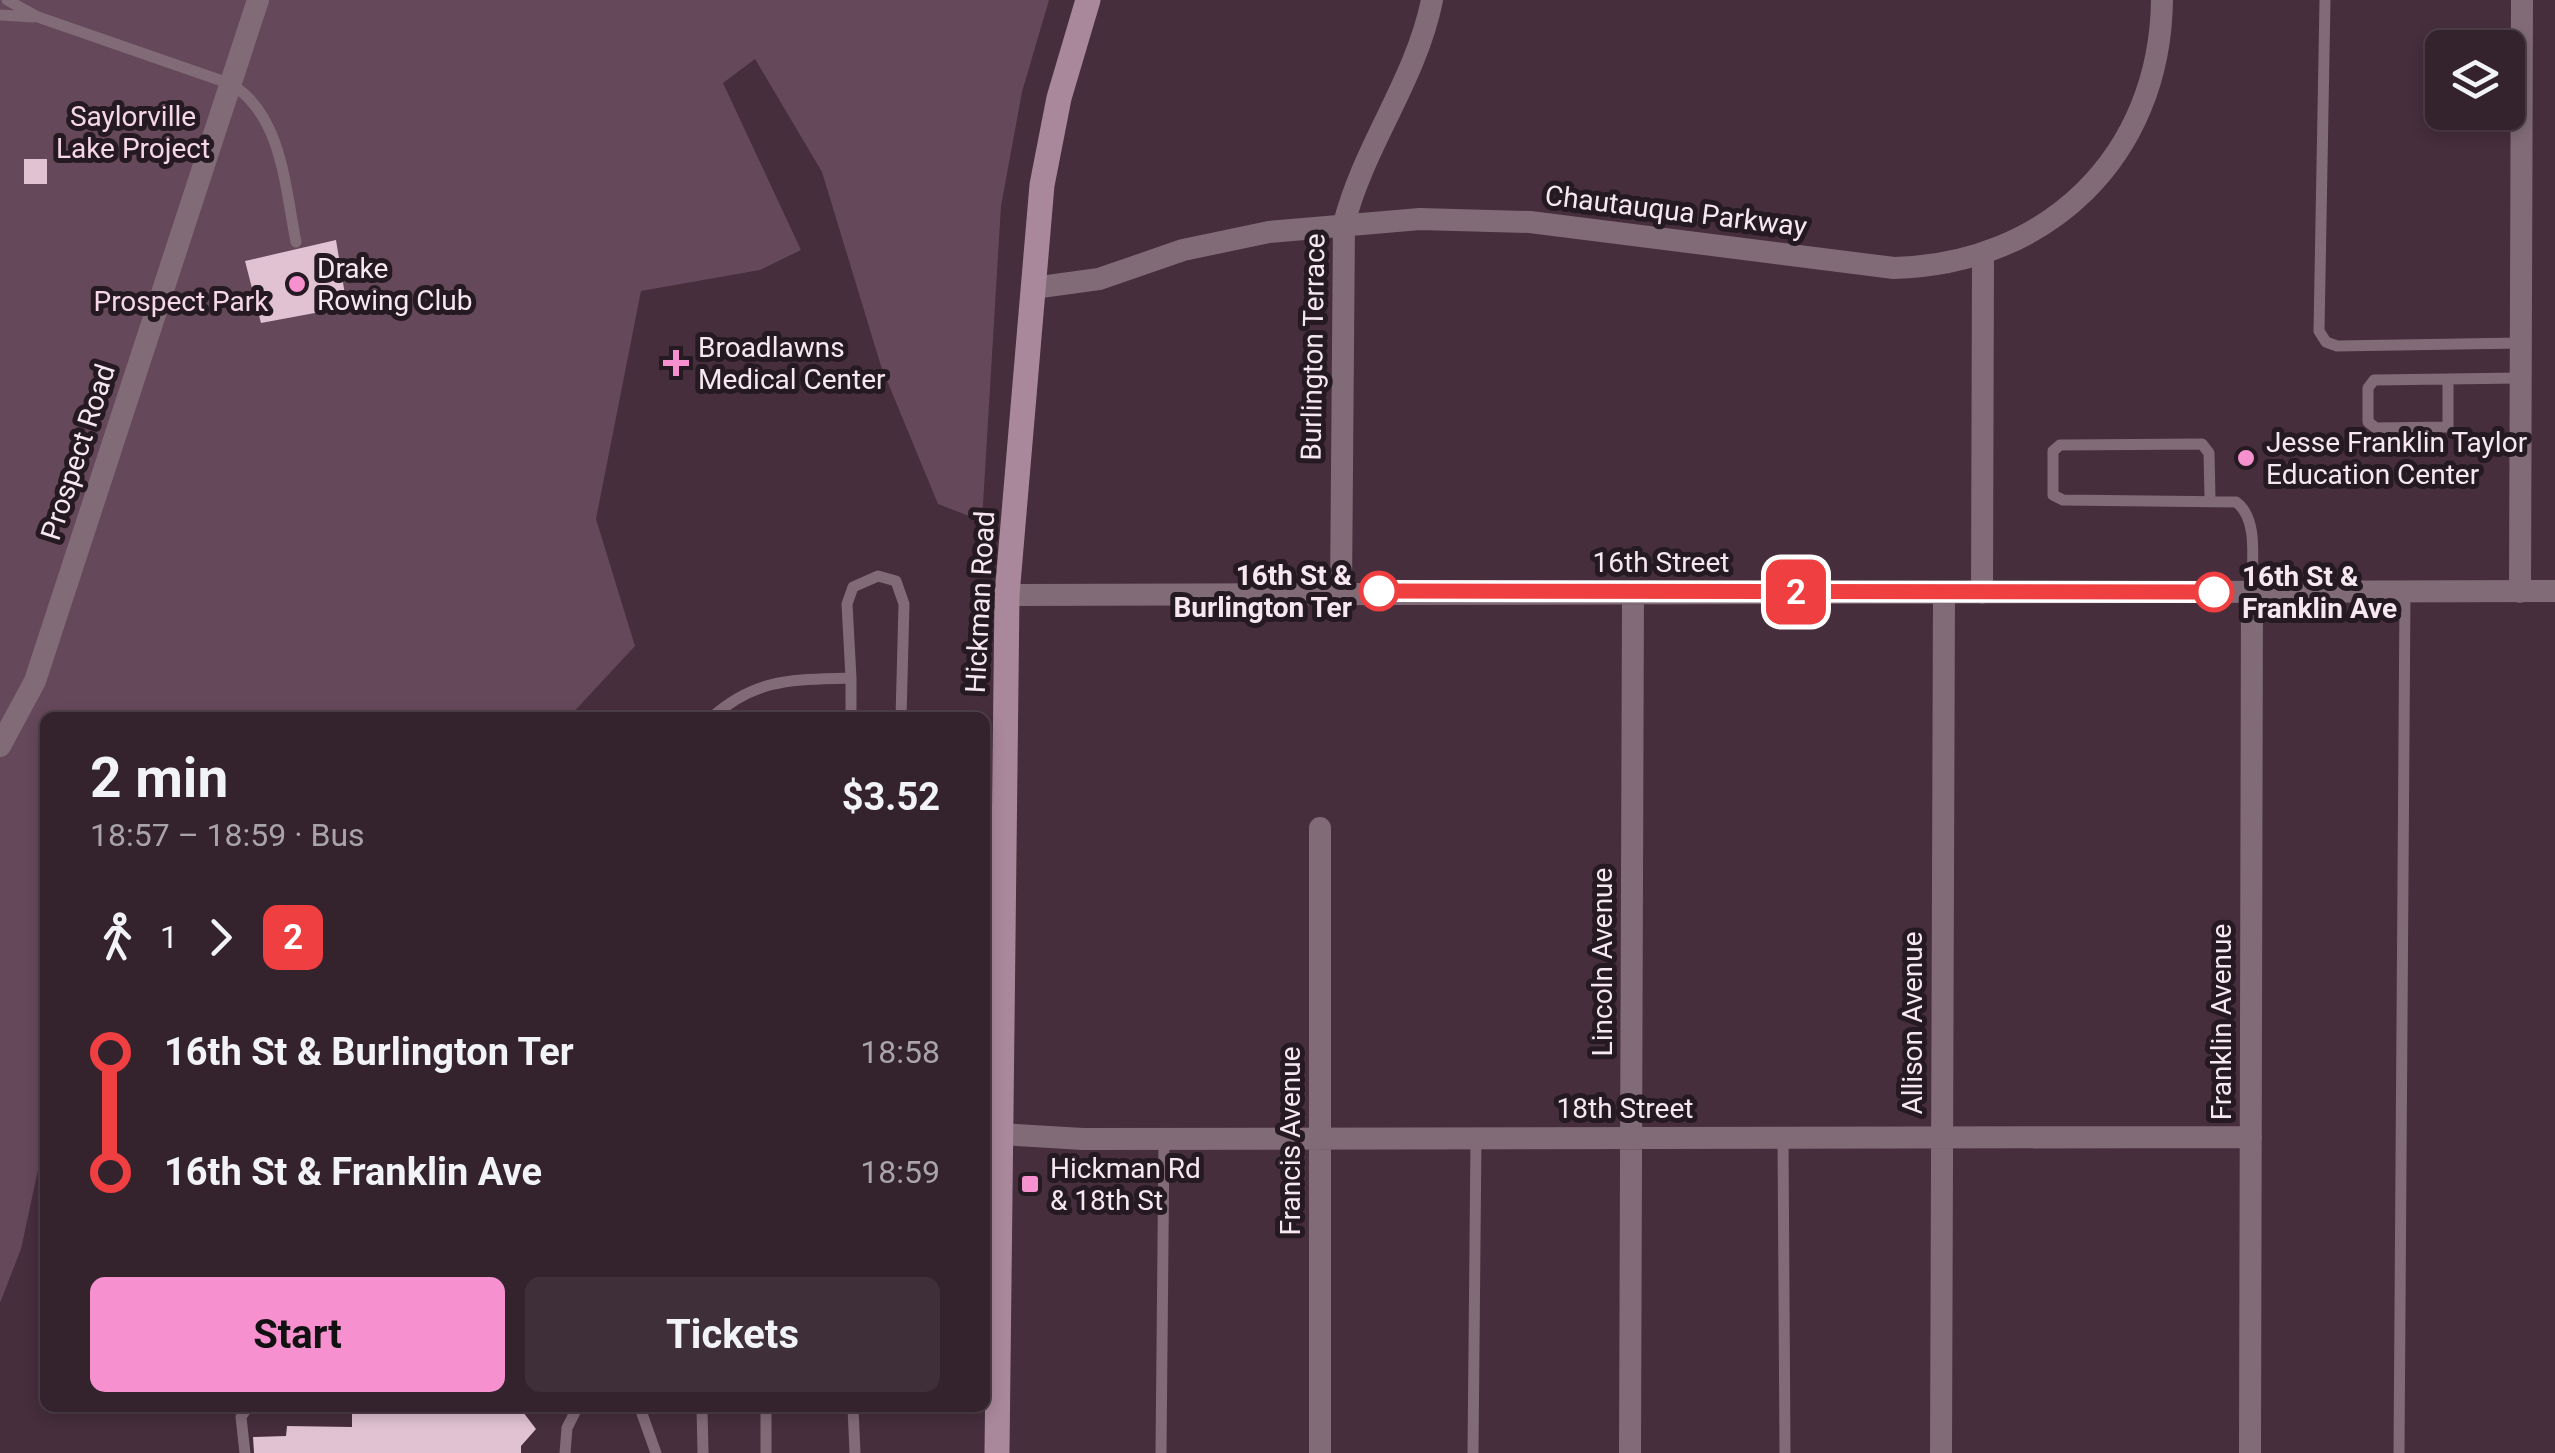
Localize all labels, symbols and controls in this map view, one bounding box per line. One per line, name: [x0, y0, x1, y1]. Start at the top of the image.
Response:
map controls: [2425, 30, 2525, 130]
button: layers: [2425, 30, 2525, 130]
park label: Saylorville Lake Project: [56, 100, 210, 165]
street label: Chautauqua Parkway: [1543, 179, 1809, 243]
street label: Burlington Terrace: [1295, 233, 1331, 461]
place label: Drake Rowing Club: [317, 252, 472, 317]
marker: Drake Rowing Club: [286, 273, 308, 295]
park label: Prospect Park: [93, 285, 269, 318]
place label: Broadlawns Medical Center: [698, 331, 886, 396]
marker: Broadlawns Medical Center: [663, 350, 689, 376]
street label: Prospect Road: [34, 360, 122, 544]
place label: Jesse Franklin Taylor Education Center: [2266, 426, 2528, 491]
marker: Jesse Franklin Taylor Education Center: [2235, 447, 2257, 469]
street label: Hickman Road: [959, 510, 1001, 694]
street label: 16th Street: [1593, 546, 1729, 579]
place label: 16th St & Burlington Ter: [1173, 559, 1353, 624]
line badge: 2: [1764, 560, 1828, 624]
place label: 16th St & Franklin Ave: [2242, 560, 2397, 625]
marker: 16th St & Burlington Ter: [1360, 572, 1398, 610]
text: 2: [1786, 572, 1806, 613]
marker: 16th St & Franklin Ave: [2195, 573, 2233, 611]
text: 2 min: [90, 746, 228, 810]
text: $3.52: [842, 775, 940, 819]
text: 18:57 – 18:59 · Bus: [90, 816, 365, 854]
street label: Lincoln Avenue: [1586, 868, 1619, 1056]
icon: walk: [90, 910, 145, 965]
icon: forward: [193, 910, 248, 965]
text: 2: [283, 917, 303, 958]
text: 1: [160, 918, 178, 956]
street label: Franklin Avenue: [2205, 924, 2238, 1120]
street label: Allison Avenue: [1896, 931, 1929, 1115]
text: 16th St & Burlington Ter: [164, 1030, 574, 1074]
text: 18:58: [860, 1033, 940, 1071]
street label: Francis Avenue: [1274, 1046, 1307, 1236]
street label: 18th Street: [1557, 1092, 1693, 1125]
text: 16th St & Franklin Ave: [164, 1150, 542, 1194]
place label: Hickman Rd & 18th St: [1050, 1152, 1201, 1217]
text: 18:59: [860, 1153, 940, 1191]
marker: Hickman Rd & 18th St: [1019, 1173, 1041, 1195]
button: Start: [90, 1277, 505, 1392]
button: Tickets: [525, 1277, 940, 1392]

